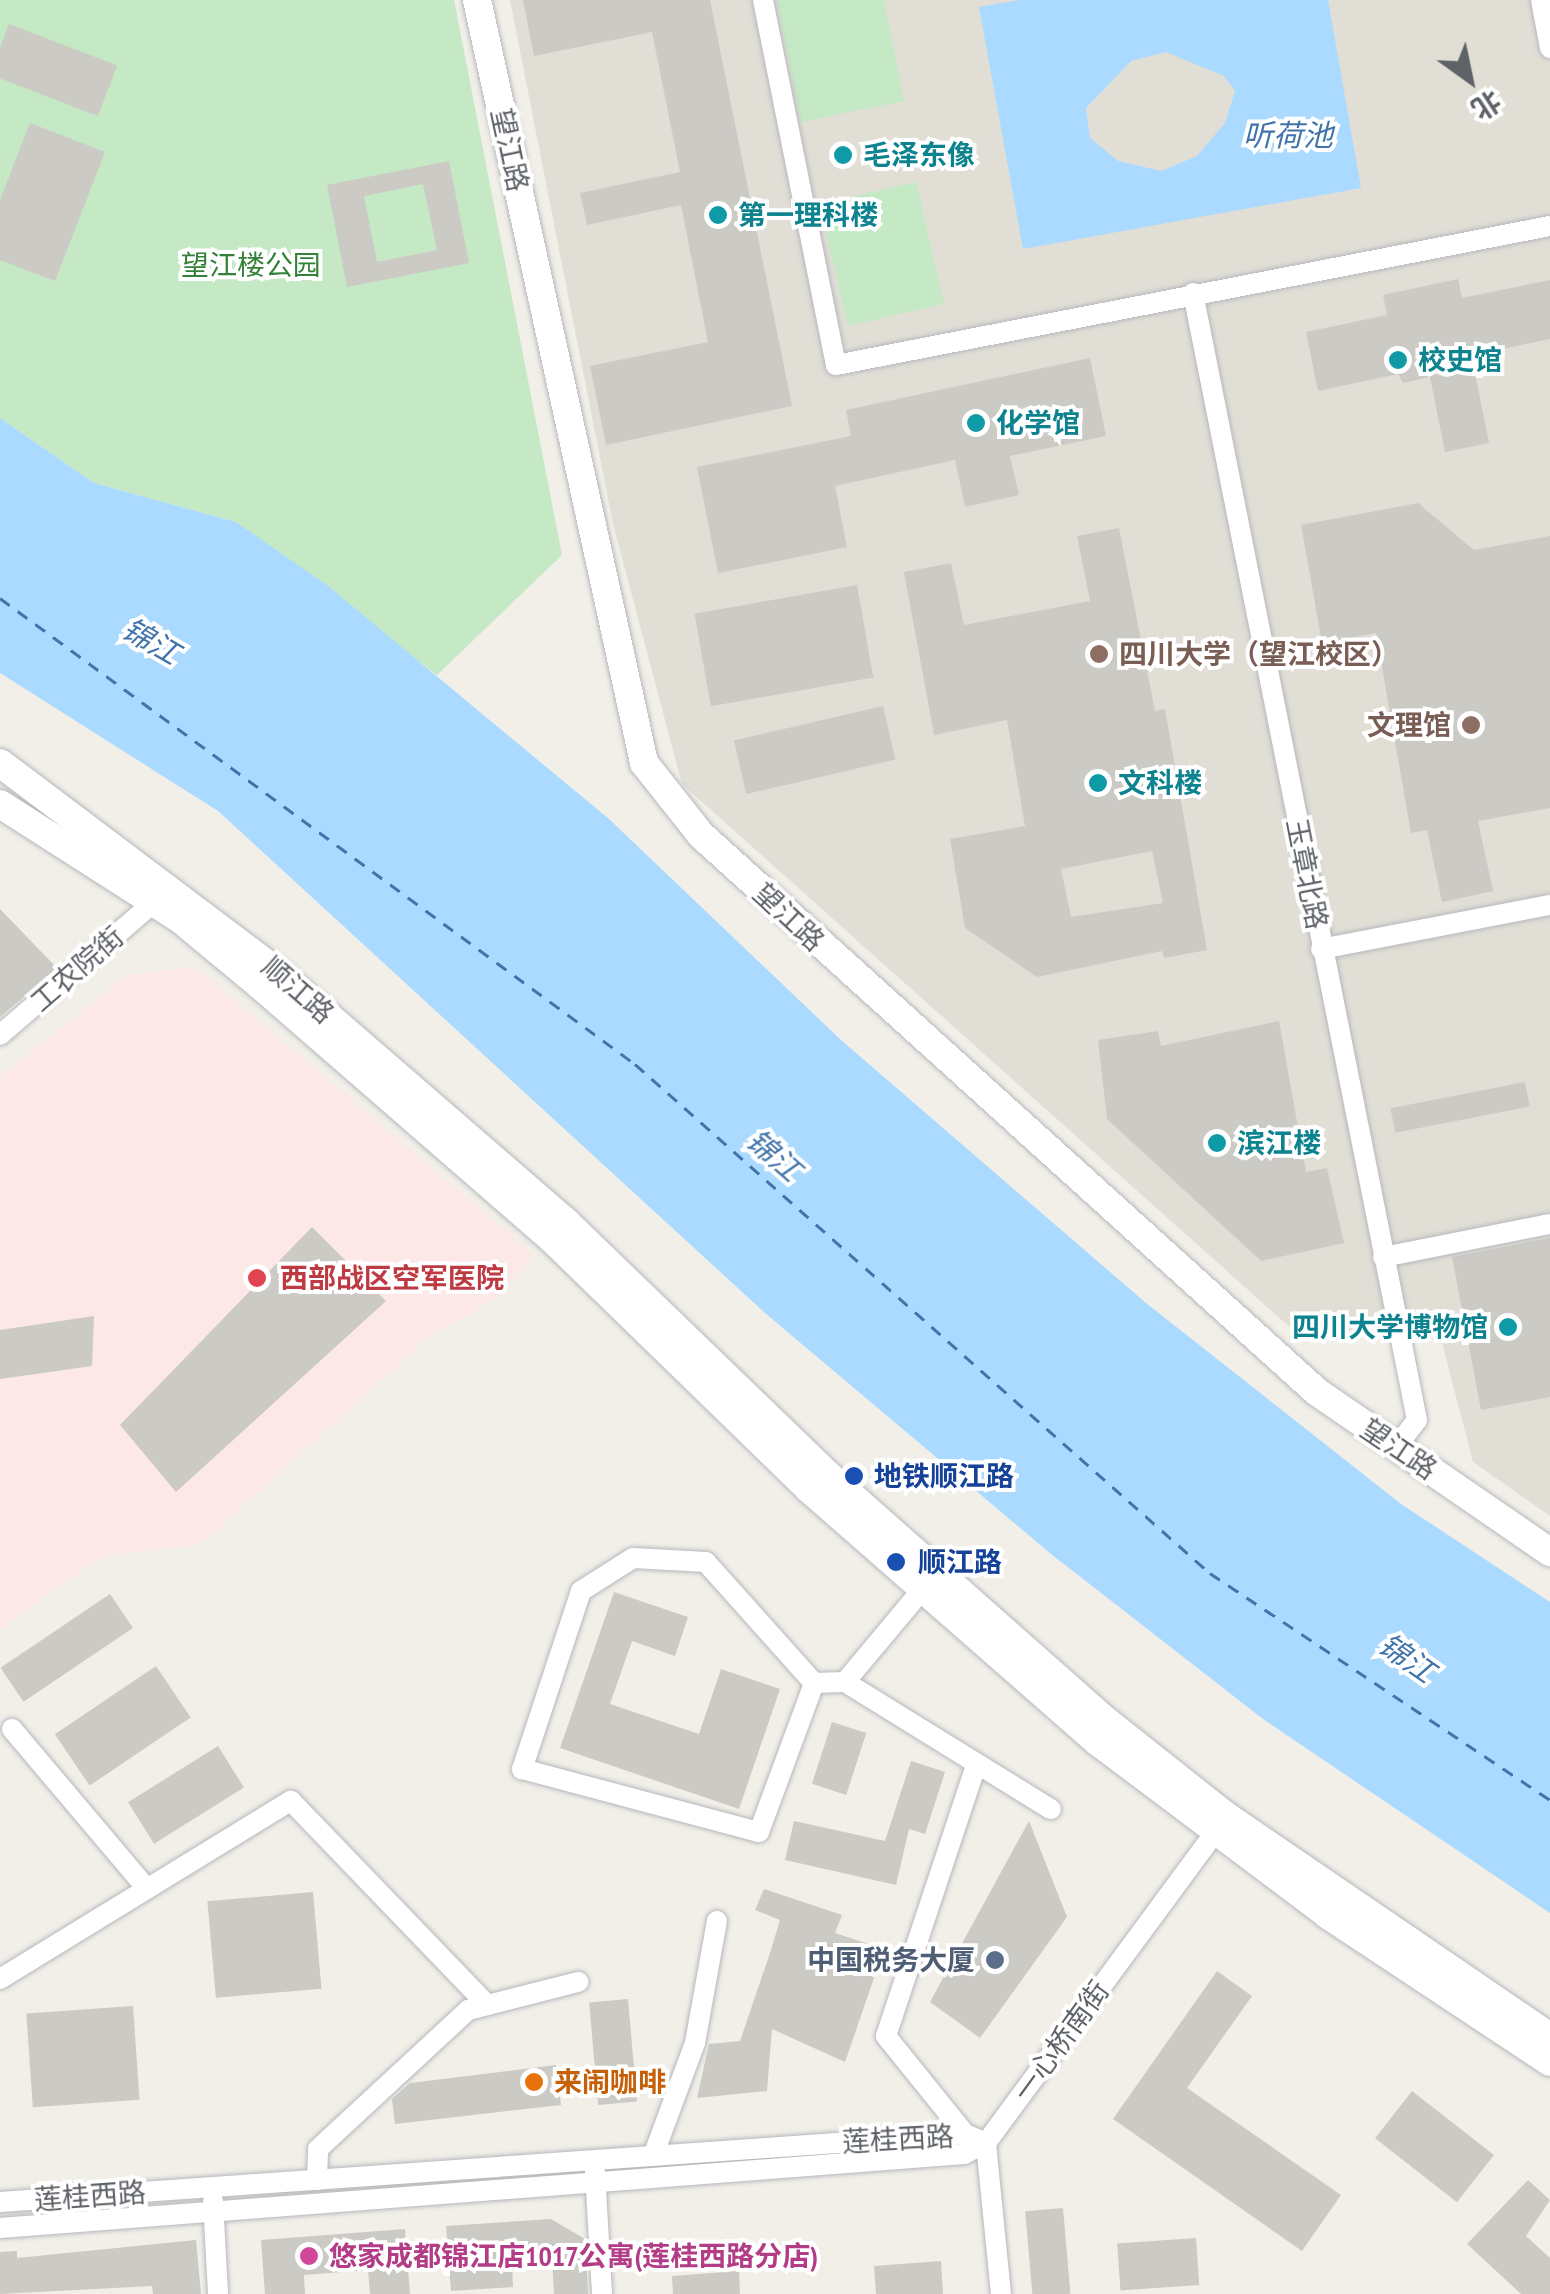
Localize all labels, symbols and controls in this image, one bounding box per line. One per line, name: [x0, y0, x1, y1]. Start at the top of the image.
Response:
north arrow: [1420, 30, 1520, 130]
text: 北: [1465, 82, 1508, 129]
street label: 望江路: [485, 105, 535, 195]
water label: 听荷池: [1243, 117, 1333, 153]
place label: 毛泽东像: [863, 138, 975, 172]
marker: 毛泽东像: [832, 144, 854, 166]
place label: 第一理科楼: [738, 198, 878, 232]
marker: 第一理科楼: [707, 204, 729, 226]
park label: 望江楼公园: [181, 248, 321, 282]
place label: 校史馆: [1418, 343, 1502, 377]
marker: 校史馆: [1387, 349, 1409, 371]
place label: 化学馆: [996, 406, 1080, 440]
marker: 化学馆: [965, 412, 987, 434]
water label: 锦江: [116, 610, 186, 672]
place label: 四川大学（望江校区）: [1119, 637, 1399, 671]
marker: 四川大学（望江校区）: [1088, 643, 1110, 665]
place label: 文理馆: [1367, 708, 1451, 742]
marker: 文理馆: [1460, 714, 1482, 736]
place label: 文科楼: [1118, 766, 1202, 800]
marker: 文科楼: [1087, 772, 1109, 794]
street label: 玉章北路: [1280, 816, 1334, 932]
street label: 望江路: [747, 876, 831, 958]
street label: 工农院街: [24, 920, 130, 1018]
street label: 顺江路: [255, 950, 341, 1030]
water label: 锦江: [740, 1122, 808, 1188]
place label: 滨江楼: [1237, 1126, 1321, 1160]
marker: 滨江楼: [1206, 1132, 1228, 1154]
place label: 西部战区空军医院: [280, 1261, 504, 1295]
marker: 西部战区空军医院: [244, 1265, 270, 1291]
place label: 四川大学博物馆: [1292, 1310, 1488, 1344]
marker: 四川大学博物馆: [1497, 1316, 1519, 1338]
street label: 望江路: [1355, 1412, 1443, 1486]
place label: 地铁顺江路: [874, 1459, 1014, 1493]
marker: 地铁顺江路: [843, 1465, 865, 1487]
place label: 顺江路: [918, 1545, 1002, 1579]
marker: 顺江路: [883, 1549, 909, 1575]
water label: 锦江: [1372, 1626, 1442, 1690]
place label: 中国税务大厦: [807, 1943, 975, 1977]
marker: 中国税务大厦: [984, 1949, 1006, 1971]
street label: 一心桥南街: [1006, 1974, 1116, 2108]
place label: 来闹咖啡: [554, 2065, 666, 2099]
marker: 来闹咖啡: [523, 2071, 545, 2093]
street label: 莲桂西路: [841, 2119, 955, 2159]
street label: 莲桂西路: [33, 2175, 147, 2217]
place label: 悠家成都锦江店1017公寓(莲桂西路分店): [329, 2239, 818, 2273]
marker: 悠家成都锦江店1017公寓(莲桂西路分店): [298, 2245, 320, 2267]

